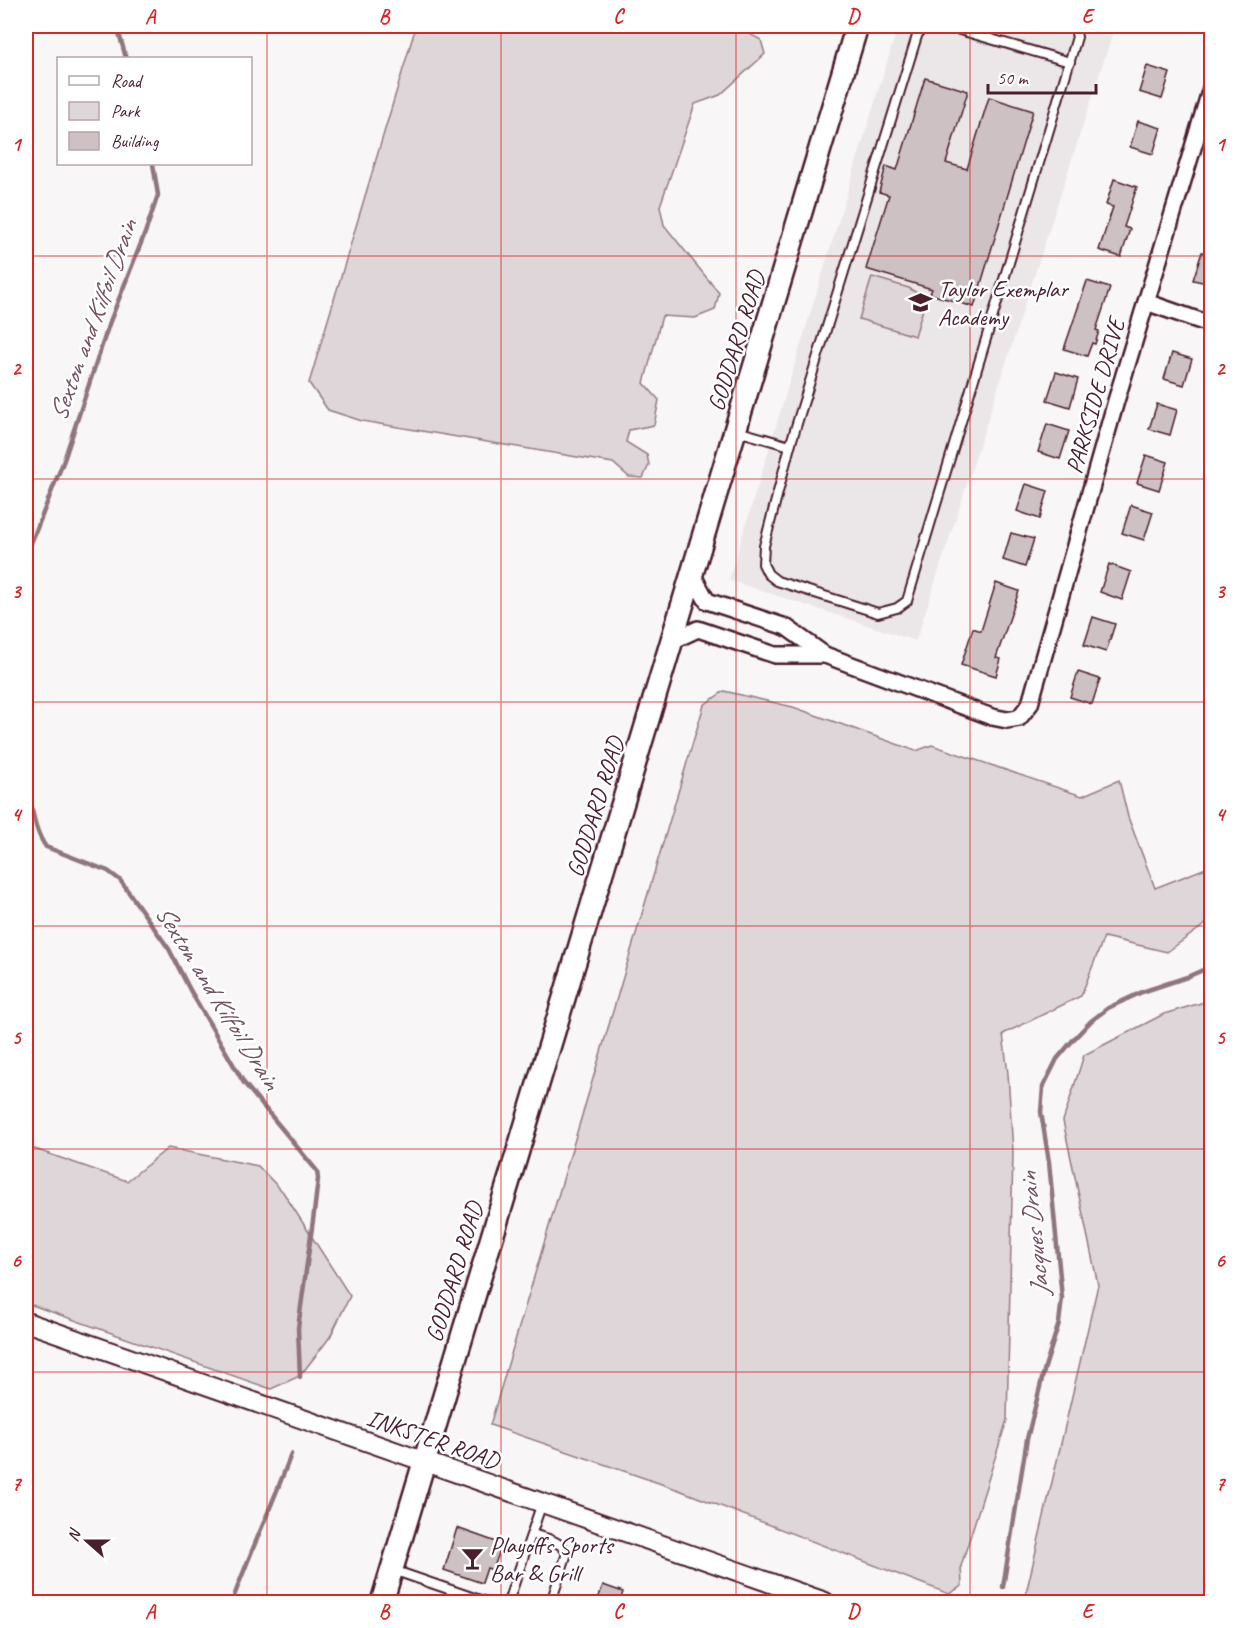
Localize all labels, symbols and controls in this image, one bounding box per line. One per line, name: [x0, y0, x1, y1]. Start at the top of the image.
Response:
text: A: [145, 4, 157, 29]
text: B: [379, 4, 391, 29]
text: C: [613, 4, 625, 29]
text: D: [847, 4, 861, 29]
text: E: [1082, 4, 1096, 29]
legend: [57, 57, 252, 165]
scale bar: [988, 57, 1096, 95]
text: 50 m: [997, 67, 1030, 89]
text: Road: [111, 70, 144, 92]
text: Park: [111, 100, 141, 122]
text: Building: [111, 130, 160, 152]
text: 1: [12, 132, 23, 157]
text: 1: [1216, 132, 1227, 157]
water label: Sexton and Kilfoil Drain: [41, 213, 145, 425]
street label: GODDARD ROAD: [701, 265, 772, 414]
place label: Taylor Exemplar Academy: [938, 274, 1070, 332]
school or university icon: Taylor Exemplar Academy: [907, 290, 933, 316]
street label: PARKSIDE DRIVE: [1059, 312, 1132, 477]
text: 2: [12, 356, 23, 381]
text: 2: [1216, 356, 1227, 381]
text: 3: [12, 579, 23, 604]
text: 3: [1216, 579, 1227, 604]
street label: GODDARD ROAD: [560, 731, 631, 880]
text: 4: [12, 802, 24, 827]
text: 4: [1216, 802, 1228, 827]
water label: Sexton and Kilfoil Drain: [148, 899, 289, 1097]
text: 5: [12, 1025, 23, 1050]
text: 5: [1216, 1025, 1227, 1050]
water label: Jacques Drain: [1011, 1168, 1057, 1299]
street label: GODDARD ROAD: [419, 1196, 490, 1345]
text: 6: [11, 1248, 22, 1273]
text: 6: [1215, 1248, 1226, 1273]
street label: INKSTER ROAD: [363, 1402, 505, 1476]
text: 7: [12, 1471, 23, 1496]
text: 7: [1216, 1471, 1227, 1496]
north arrow: [57, 1511, 117, 1571]
text: N: [63, 1525, 86, 1544]
place label: Playoffs Sports Bar & Grill: [490, 1530, 615, 1588]
bar icon: Playoffs Sports Bar & Grill: [459, 1546, 485, 1572]
text: A: [145, 1599, 157, 1624]
text: B: [379, 1599, 391, 1624]
text: C: [613, 1599, 625, 1624]
text: D: [847, 1599, 861, 1624]
text: E: [1082, 1599, 1096, 1624]

